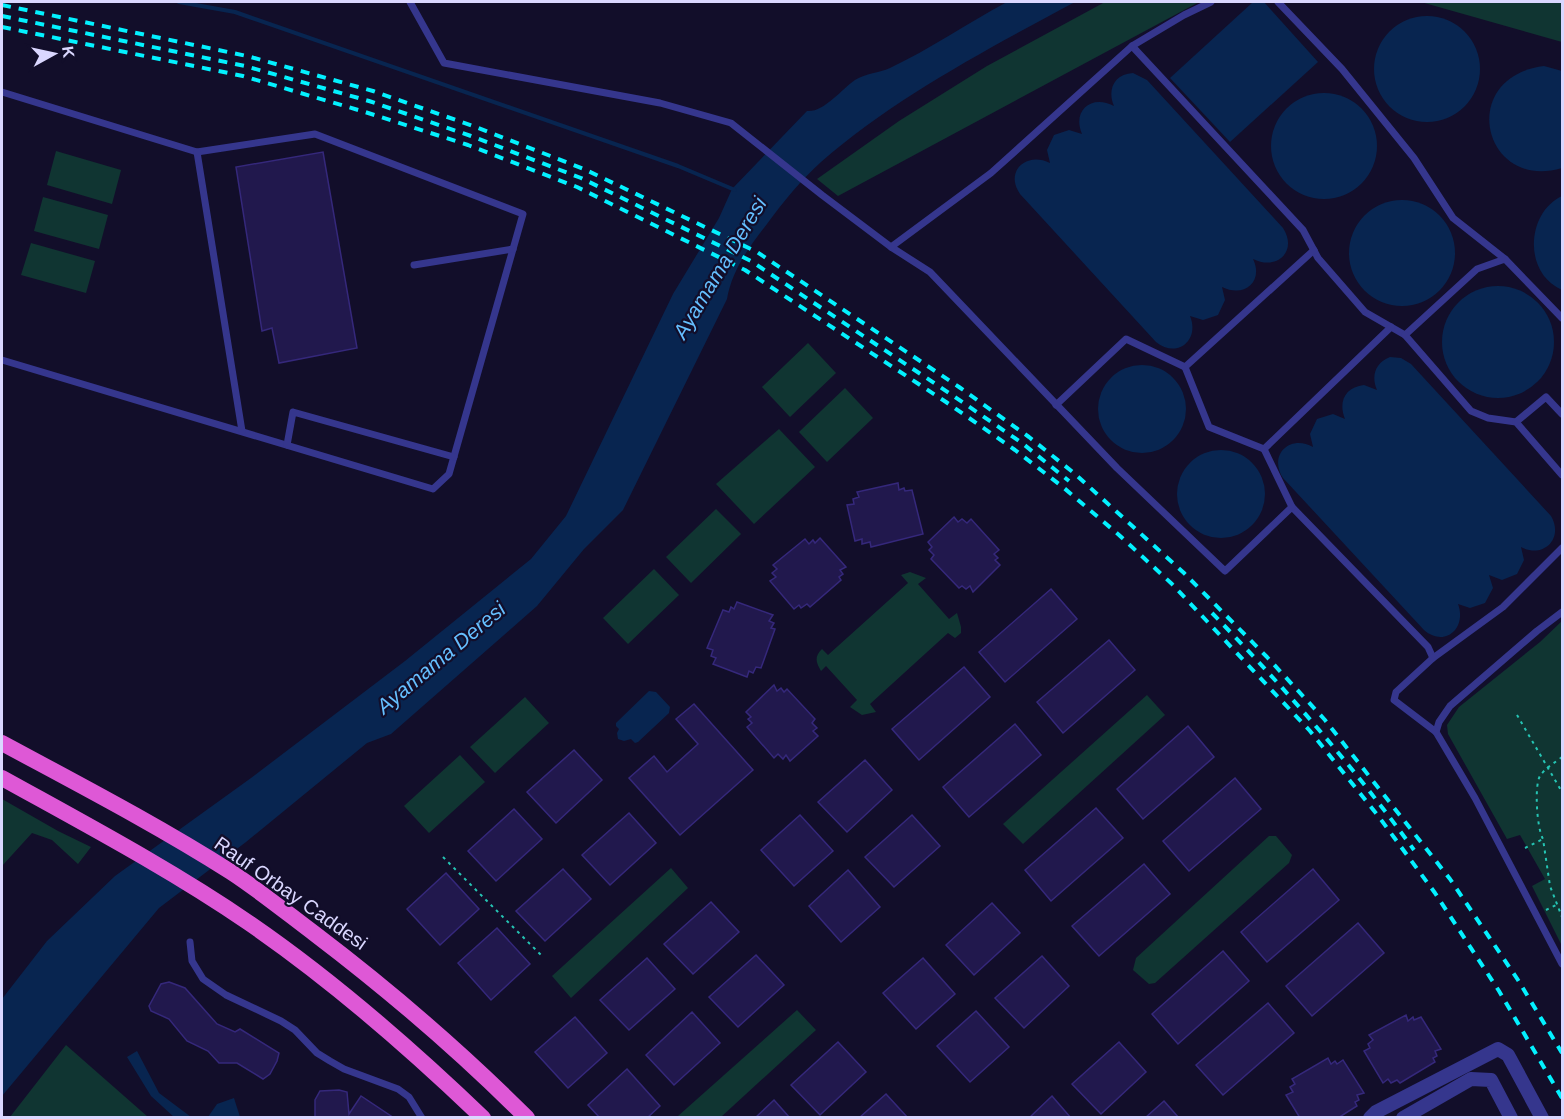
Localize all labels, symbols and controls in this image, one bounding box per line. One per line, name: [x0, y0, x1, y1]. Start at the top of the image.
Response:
north arrow: [24, 24, 84, 84]
text: K: [59, 45, 78, 59]
water label: Ayamama Deresi: [667, 192, 772, 344]
water label: Ayamama Deresi: [370, 596, 511, 719]
street label: Rauf Orbay Caddesi: [210, 832, 372, 954]

